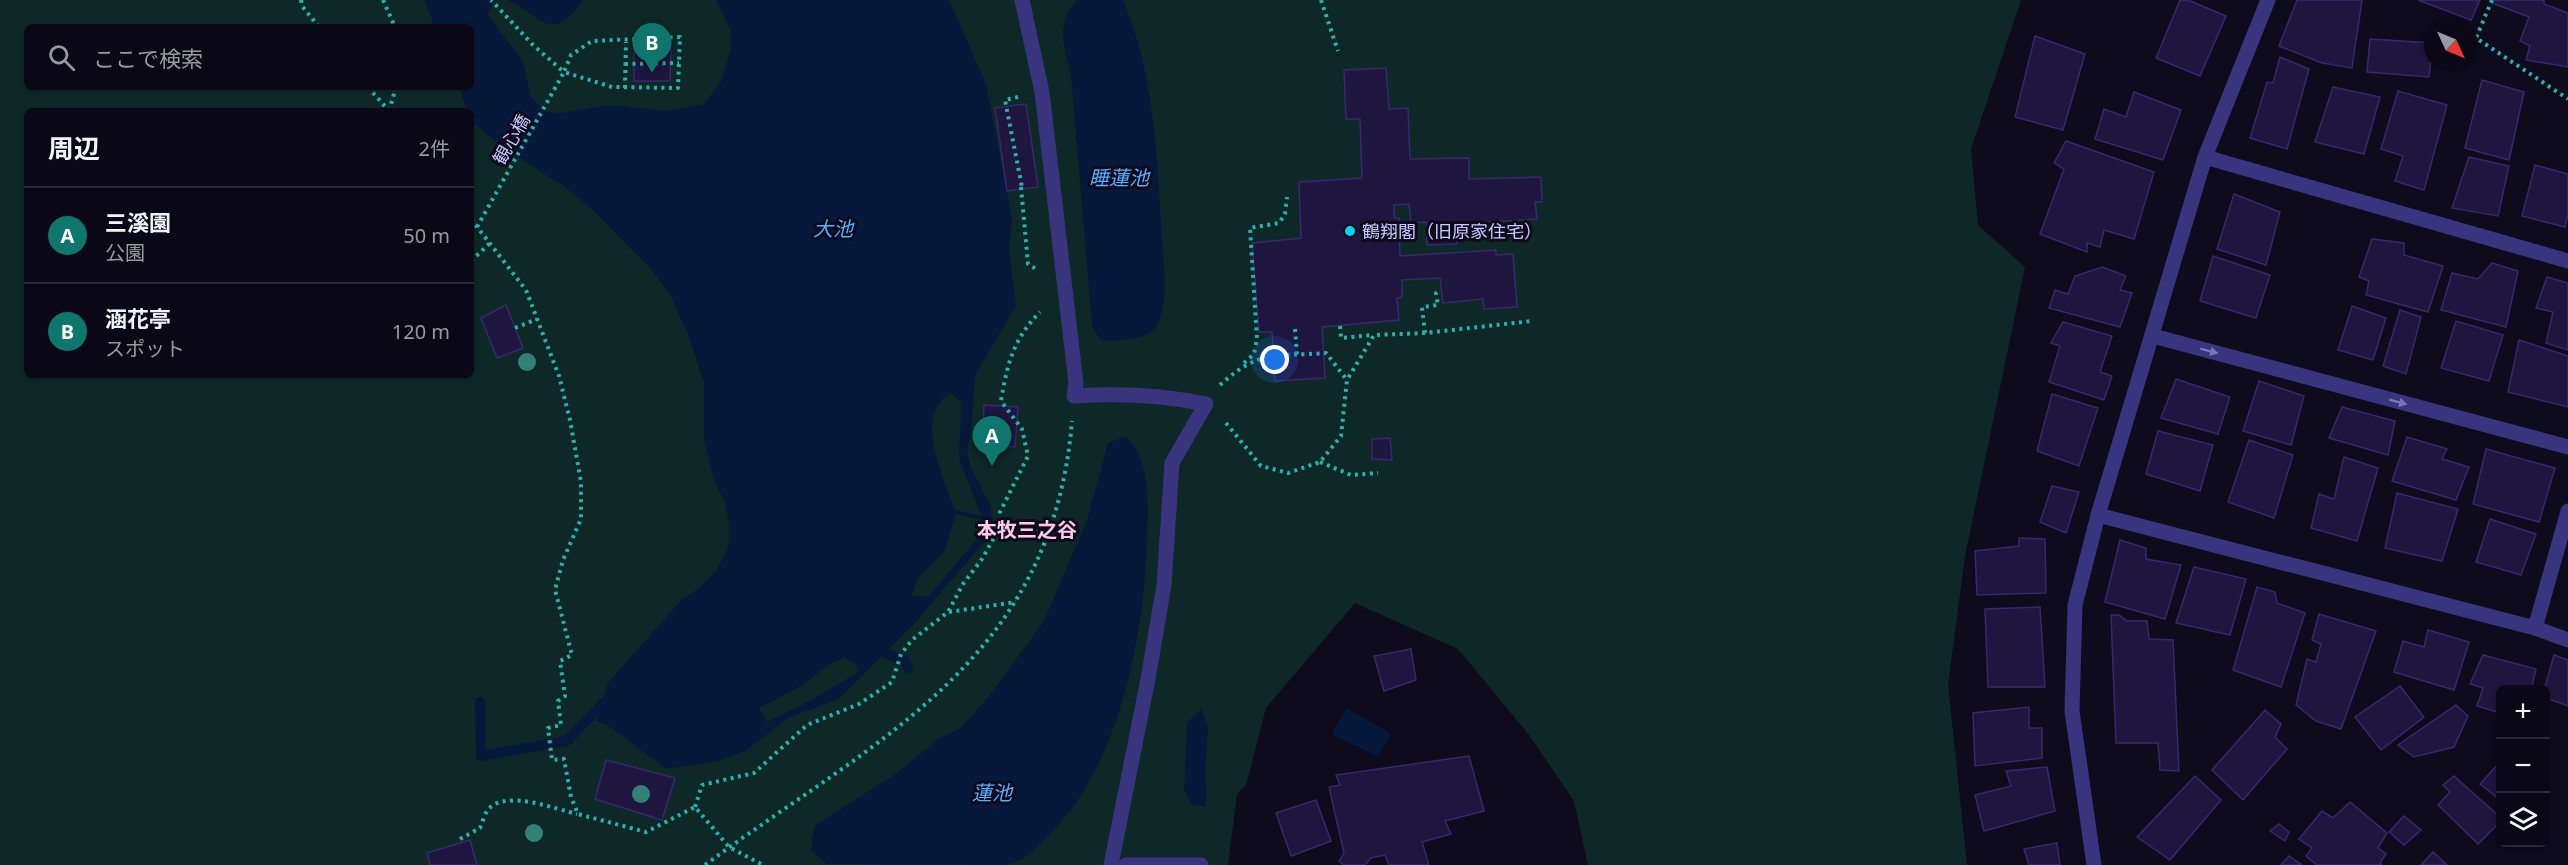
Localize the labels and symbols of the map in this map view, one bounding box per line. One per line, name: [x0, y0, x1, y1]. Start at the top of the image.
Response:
north arrow: [2424, 18, 2478, 72]
pin: B: [632, 23, 672, 73]
street label: 観心橋: [487, 110, 535, 168]
water label: 睡蓮池: [1089, 164, 1151, 191]
water label: 大池: [813, 215, 855, 242]
place label: 鶴翔閣（旧原家住宅）: [1362, 219, 1542, 243]
marker: 鶴翔閣（旧原家住宅）: [1343, 224, 1357, 238]
your location: [1260, 345, 1289, 374]
one-way arrow: [2200, 347, 2218, 356]
one-way arrow: [2389, 397, 2407, 407]
pin: A: [972, 416, 1012, 466]
district label: 本牧三之谷: [977, 516, 1077, 543]
water label: 蓮池: [972, 779, 1014, 806]

